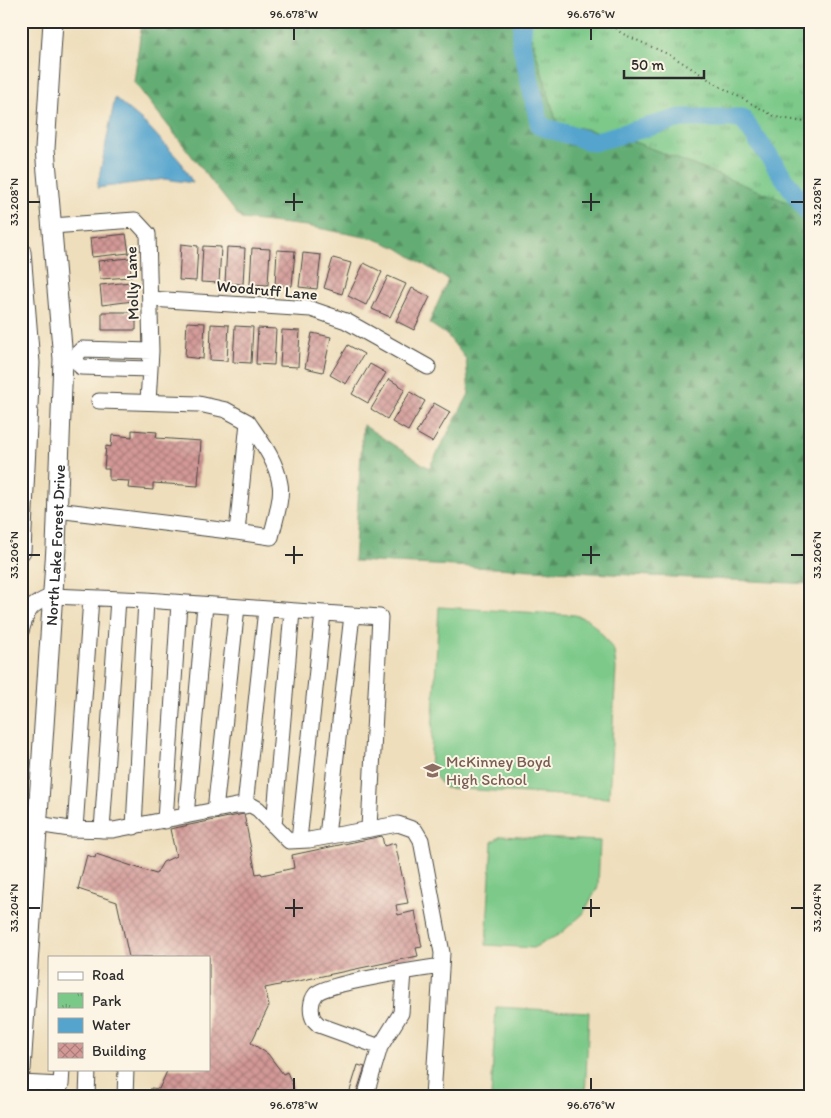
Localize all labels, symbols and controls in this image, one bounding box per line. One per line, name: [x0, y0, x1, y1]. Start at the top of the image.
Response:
text: 96.678°W: [270, 7, 318, 21]
text: 96.676°W: [567, 7, 615, 21]
scale bar: [624, 48, 704, 80]
text: 50 m: [631, 56, 664, 74]
text: 33.208°N: [7, 178, 21, 226]
text: 33.208°N: [810, 178, 824, 226]
street label: Molly Lane: [121, 246, 143, 320]
street label: Woodruff Lane: [216, 276, 318, 304]
street label: North Lake Forest Drive: [41, 464, 69, 626]
text: 33.206°N: [7, 531, 21, 579]
text: 33.206°N: [810, 531, 824, 579]
place label: McKinney Boyd High School: [446, 752, 551, 789]
school or university icon: McKinney Boyd High School: [422, 760, 442, 780]
text: 33.204°N: [7, 884, 21, 932]
text: 33.204°N: [810, 884, 824, 932]
legend: [48, 956, 210, 1070]
text: Road: [92, 966, 125, 984]
text: Park: [92, 992, 122, 1010]
text: Water: [92, 1016, 131, 1034]
text: Building: [92, 1042, 146, 1060]
text: 96.678°W: [270, 1098, 318, 1112]
text: 96.676°W: [567, 1098, 615, 1112]

